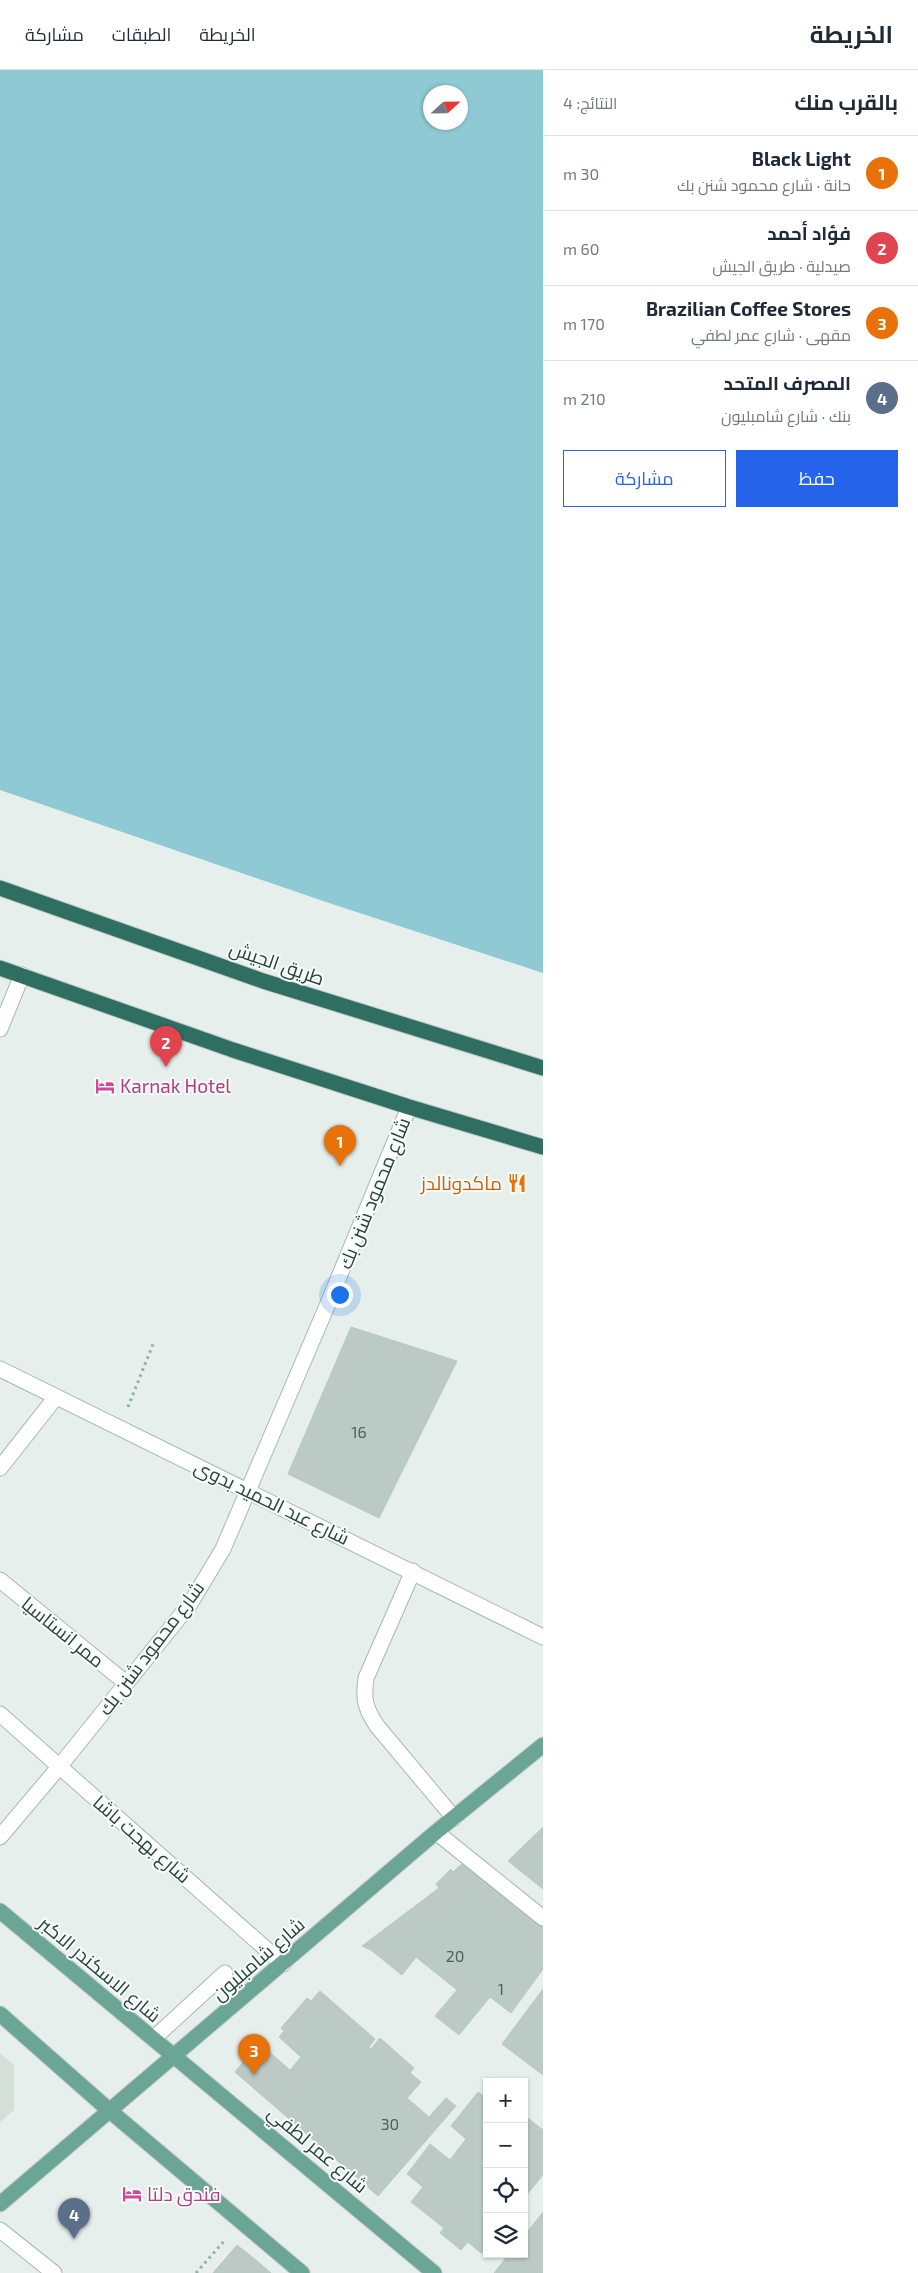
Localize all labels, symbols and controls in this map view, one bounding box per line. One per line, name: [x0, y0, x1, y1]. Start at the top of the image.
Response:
text: الخريطة: [810, 19, 893, 48]
text: مشاركة: [25, 23, 84, 45]
text: الطبقات: [112, 23, 171, 45]
text: الخريطة: [199, 23, 256, 45]
north arrow: [423, 85, 468, 130]
text: بالقرب منك: [794, 89, 898, 114]
text: النتائج: 4: [563, 93, 617, 112]
text: Black Light: [752, 147, 851, 170]
text: 30 m: [563, 164, 599, 183]
text: 1: [879, 164, 885, 183]
text: حانة · شارع محمود شنن بك: [677, 175, 851, 194]
text: فؤاد أحمد: [767, 221, 851, 244]
text: 60 m: [563, 239, 599, 258]
text: 2: [877, 239, 887, 258]
text: صيدلية · طريق الجيش: [712, 256, 851, 275]
text: Brazilian Coffee Stores: [646, 297, 851, 320]
text: 170 m: [563, 314, 605, 333]
text: 3: [877, 314, 887, 333]
text: مقهى · شارع عمر لطفي: [691, 325, 851, 344]
text: المصرف المتحد: [724, 371, 851, 394]
text: 210 m: [563, 389, 606, 408]
text: 4: [877, 389, 887, 408]
text: بنك · شارع شامبليون: [721, 406, 851, 425]
button: مشاركة: [563, 450, 726, 507]
button: حفظ: [736, 450, 898, 507]
street label: طريق الجيش: [226, 936, 328, 991]
pin: 2: [150, 1026, 182, 1067]
place label: Karnak Hotel: [120, 1074, 231, 1097]
hotel icon: Karnak Hotel: [94, 1075, 116, 1097]
street label: شارع محمود شنن بك: [333, 1114, 417, 1273]
pin: 1: [324, 1125, 356, 1166]
place label: ماكدونالدز: [420, 1171, 502, 1195]
restaurant icon: ماكدونالدز: [506, 1172, 528, 1194]
your location: [327, 1282, 353, 1308]
house number: 16: [351, 1422, 367, 1441]
street label: شارع عبد الحميد بدوى: [190, 1454, 353, 1552]
street label: شارع محمود شنن بك: [93, 1576, 211, 1721]
street label: ممر انستاسيا: [17, 1591, 109, 1673]
street label: شارع بهجت باشا: [87, 1790, 196, 1890]
street label: شارع الاسكندر الاكبر: [32, 1910, 166, 2029]
street label: شارع شامبليون: [207, 1912, 311, 2007]
house number: 20: [446, 1946, 464, 1965]
house number: 1: [498, 1979, 504, 1998]
pin: 3: [238, 2034, 270, 2075]
map controls: [483, 2078, 528, 2258]
button: +: [483, 2078, 528, 2123]
street label: شارع عمر لطفي: [261, 2100, 373, 2200]
house number: 30: [381, 2114, 399, 2133]
button: −: [483, 2123, 528, 2168]
button: locate: [483, 2168, 528, 2213]
place label: فندق دلتا: [147, 2182, 221, 2207]
hotel icon: فندق دلتا: [121, 2183, 143, 2205]
pin: 4: [58, 2198, 90, 2239]
button: layers: [483, 2213, 528, 2258]

